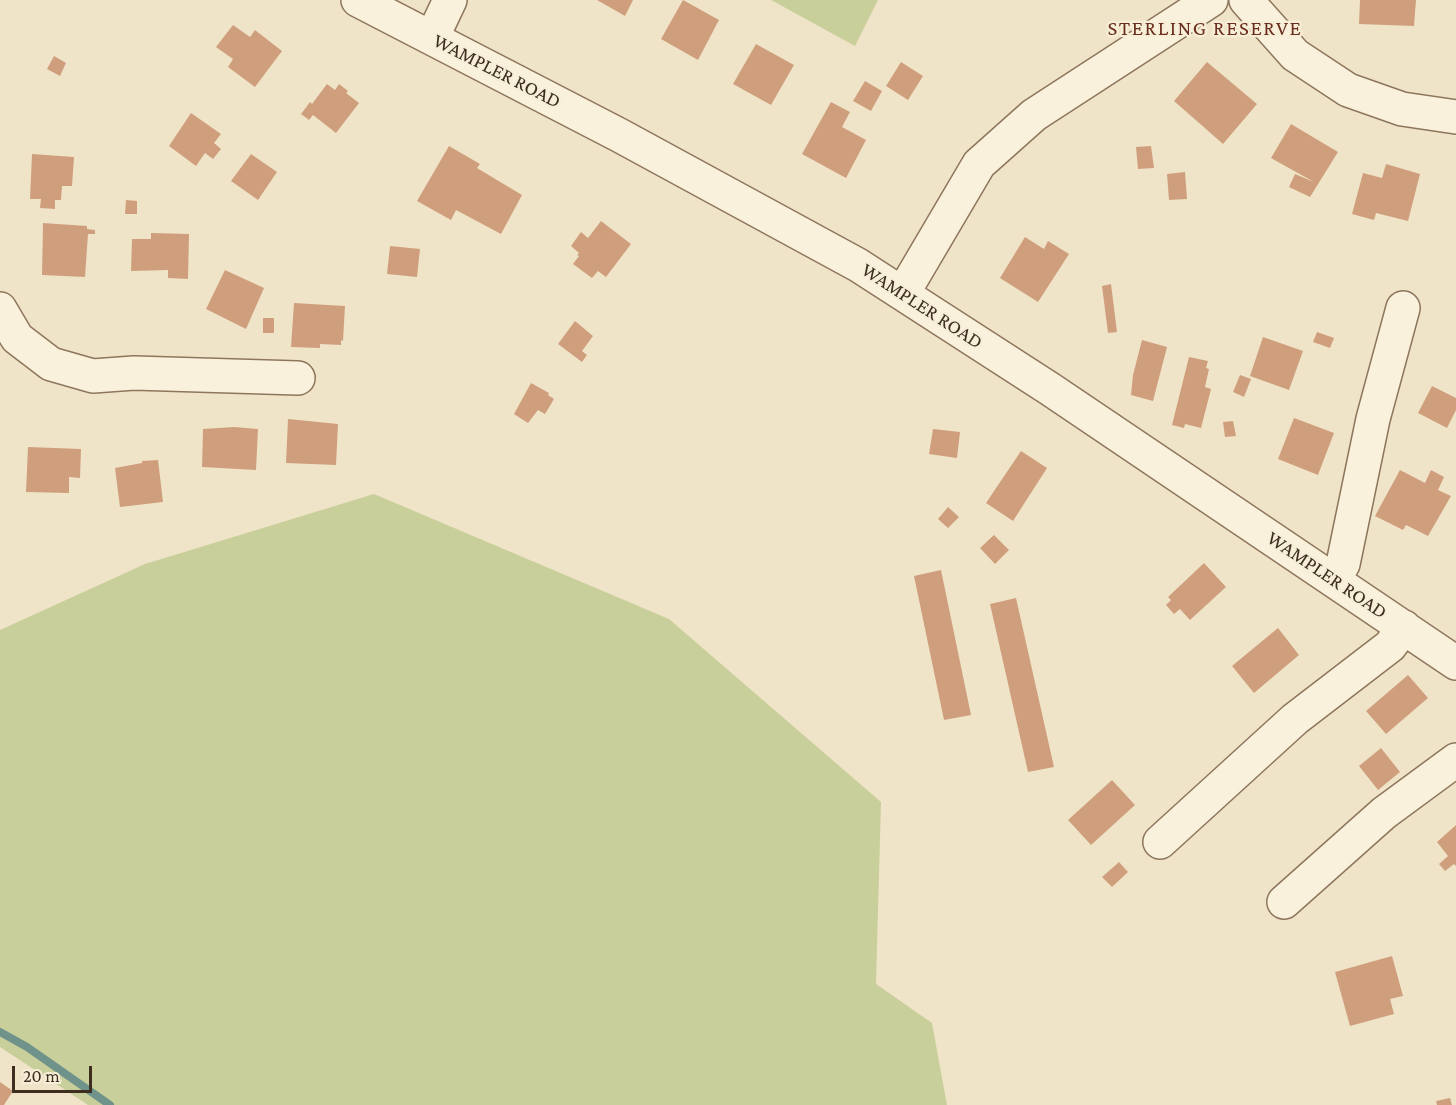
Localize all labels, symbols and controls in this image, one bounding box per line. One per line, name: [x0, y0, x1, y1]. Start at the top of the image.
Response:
district label: STERLING RESERVE: [1108, 16, 1302, 42]
street label: WAMPLER ROAD: [429, 28, 565, 114]
street label: WAMPLER ROAD: [857, 258, 987, 354]
street label: WAMPLER ROAD: [1262, 526, 1392, 624]
scale bar: [15, 1054, 94, 1092]
text: 20 m: [23, 1066, 60, 1086]

